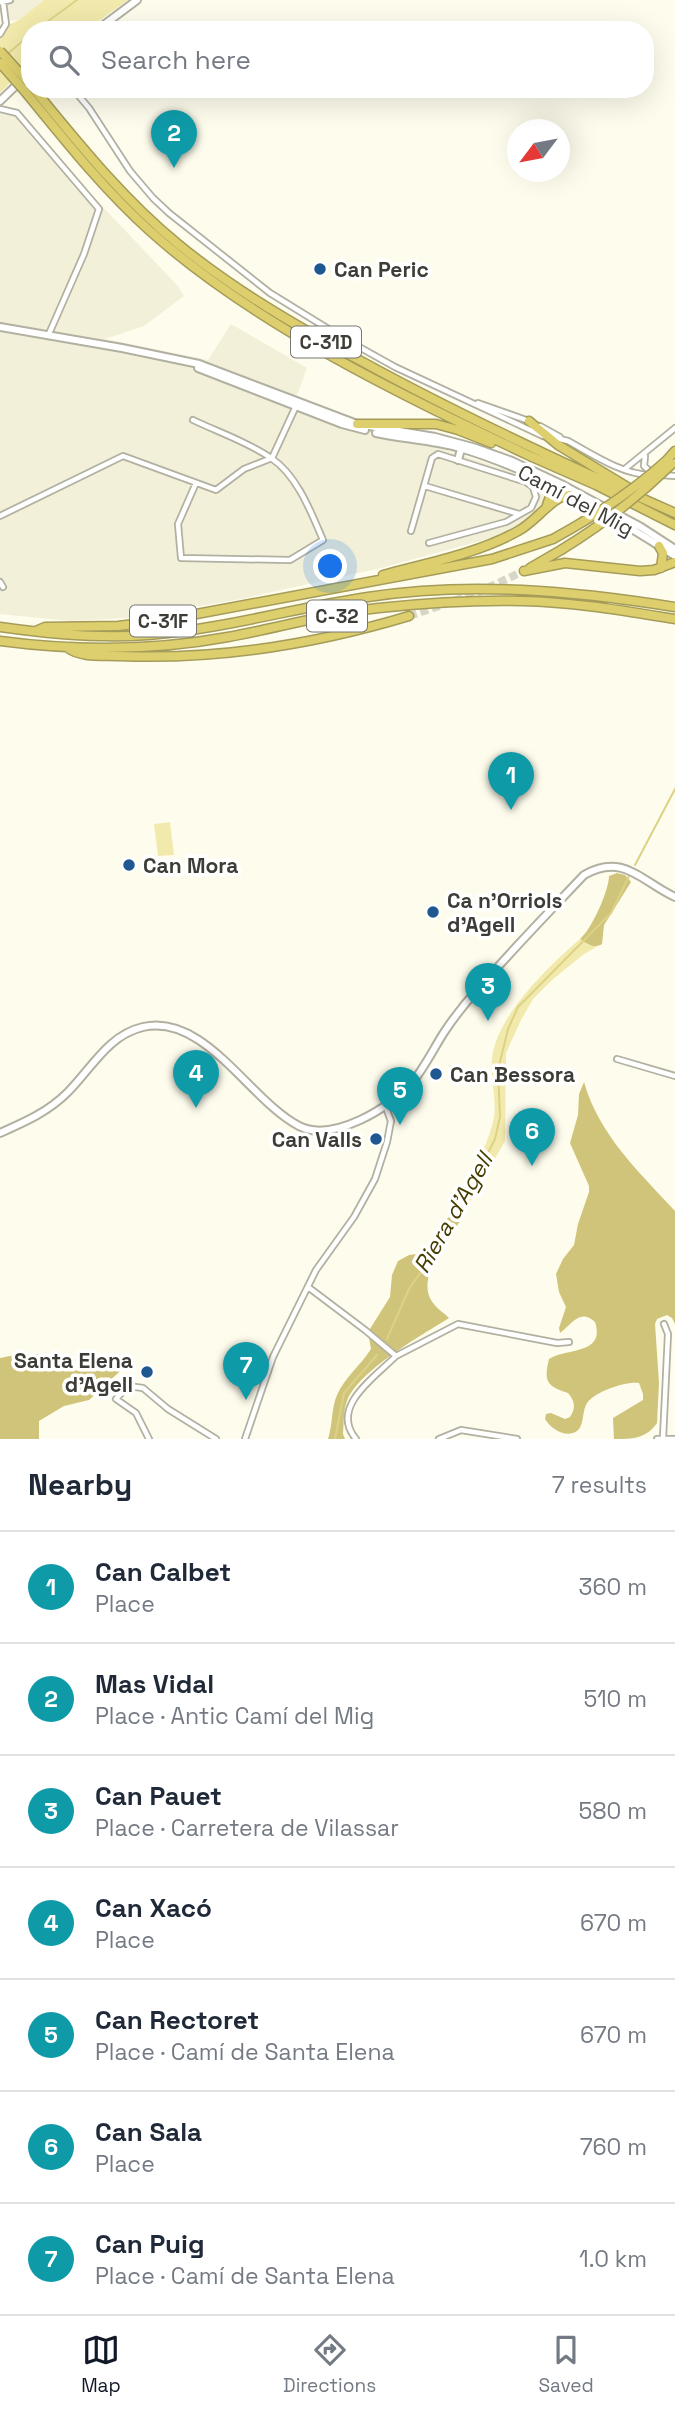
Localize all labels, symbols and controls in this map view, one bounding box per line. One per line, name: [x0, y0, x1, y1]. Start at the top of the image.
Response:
search box: [21, 21, 654, 98]
icon: search: [45, 41, 83, 79]
text: Search here: [101, 43, 251, 77]
pin: 2: [151, 110, 197, 168]
north arrow: [507, 119, 570, 182]
place label: Can Peric: [334, 256, 429, 283]
marker: Can Peric: [312, 261, 328, 277]
road number: C-31D: [291, 326, 361, 358]
street label: Camí del Mig: [513, 458, 639, 542]
your location: [313, 549, 347, 583]
road number: C-32: [307, 600, 367, 632]
road number: C-31F: [130, 606, 196, 636]
pin: 1: [488, 752, 534, 810]
place label: Can Mora: [143, 852, 239, 879]
marker: Can Mora: [121, 857, 137, 873]
place label: Ca n'Orriols d'Agell: [447, 887, 563, 938]
marker: Ca n'Orriols d'Agell: [425, 904, 441, 920]
pin: 3: [465, 963, 511, 1021]
pin: 4: [173, 1050, 219, 1108]
place label: Can Bessora: [450, 1061, 575, 1088]
marker: Can Bessora: [428, 1066, 444, 1082]
pin: 5: [377, 1067, 423, 1125]
pin: 6: [509, 1108, 555, 1166]
place label: Can Valls: [272, 1126, 362, 1153]
marker: Can Valls: [368, 1131, 384, 1147]
water label: Riera d'Agell: [407, 1145, 501, 1278]
pin: 7: [223, 1342, 269, 1400]
place label: Santa Elena d'Agell: [14, 1347, 133, 1398]
marker: Santa Elena d'Agell: [139, 1364, 155, 1380]
text: Nearby: [28, 1465, 132, 1504]
text: 7 results: [552, 1470, 647, 1500]
text: Can Calbet: [95, 1555, 231, 1589]
text: 1: [46, 1572, 56, 1602]
text: 360 m: [579, 1572, 647, 1602]
text: Place: [95, 1589, 155, 1619]
text: Mas Vidal: [95, 1667, 214, 1701]
text: 2: [44, 1684, 58, 1714]
text: 510 m: [584, 1684, 647, 1714]
text: Place · Antic Camí del Mig: [95, 1701, 374, 1731]
text: Can Pauet: [95, 1779, 222, 1813]
text: 3: [44, 1796, 58, 1826]
text: 580 m: [578, 1796, 647, 1826]
text: Place · Carretera de Vilassar: [95, 1813, 399, 1843]
text: Can Xacó: [95, 1891, 212, 1925]
text: 4: [44, 1908, 58, 1938]
text: 670 m: [580, 1908, 647, 1938]
text: Place: [95, 1925, 155, 1955]
text: Can Rectoret: [95, 2003, 259, 2037]
text: 5: [44, 2020, 58, 2050]
text: 670 m: [580, 2020, 647, 2050]
text: Place · Camí de Santa Elena: [95, 2037, 395, 2067]
text: Can Sala: [95, 2115, 202, 2149]
text: 6: [44, 2132, 58, 2162]
text: 760 m: [580, 2132, 647, 2162]
text: Place: [95, 2149, 155, 2179]
text: Can Puig: [95, 2227, 205, 2261]
text: 7: [45, 2244, 57, 2274]
text: 1.0 km: [579, 2244, 647, 2274]
text: Place · Camí de Santa Elena: [95, 2261, 395, 2291]
tab: Map: [81, 2331, 121, 2398]
tab: Directions: [283, 2331, 376, 2398]
tab: Saved: [538, 2331, 594, 2398]

